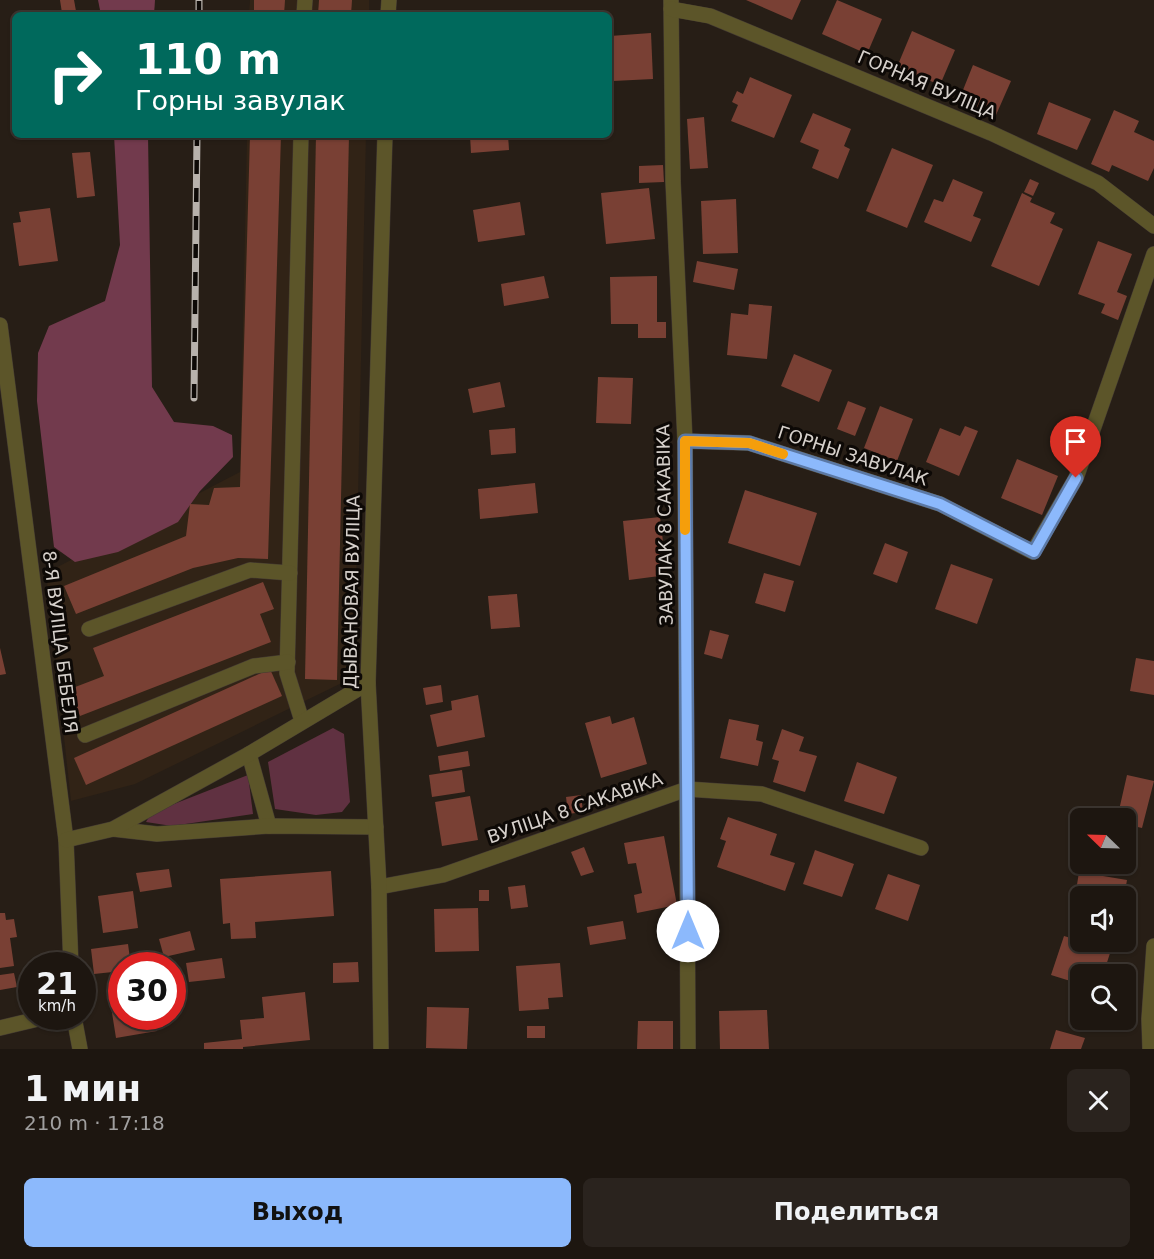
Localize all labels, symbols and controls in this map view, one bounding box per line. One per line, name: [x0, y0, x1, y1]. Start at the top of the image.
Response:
text: 110 m: [135, 35, 281, 84]
icon: right: [36, 36, 114, 114]
street label: ГОРНАЯ ВУЛІЦА: [855, 46, 1000, 123]
text: Горны завулак: [135, 85, 346, 116]
pin: [1050, 416, 1101, 478]
street label: ГОРНЫ ЗАВУЛАК: [775, 421, 931, 490]
street label: ЗАВУЛАК 8 САКАВІКА: [652, 423, 677, 626]
icon: arrive: [1059, 425, 1092, 458]
street label: ДЫВАНОВАЯ ВУЛІЦА: [339, 494, 364, 689]
street label: 8-Я ВУЛІЦА БЕБЕЛЯ: [39, 549, 82, 734]
street label: ВУЛІЦА 8 САКАВІКА: [484, 767, 666, 847]
north arrow: [1070, 808, 1136, 874]
map controls: [1070, 808, 1136, 1030]
button: sound: [1070, 886, 1136, 952]
position arrow: [656, 899, 720, 963]
speed limit sign: 30: [108, 952, 186, 1030]
button: search: [1070, 964, 1136, 1030]
text: 21: [36, 966, 78, 1001]
text: km/h: [38, 997, 76, 1015]
text: 1 мин: [24, 1068, 141, 1109]
button: close: [1067, 1069, 1130, 1132]
text: 210 m · 17:18: [24, 1111, 165, 1135]
button: Выход: [24, 1178, 571, 1247]
button: Поделиться: [583, 1178, 1130, 1247]

